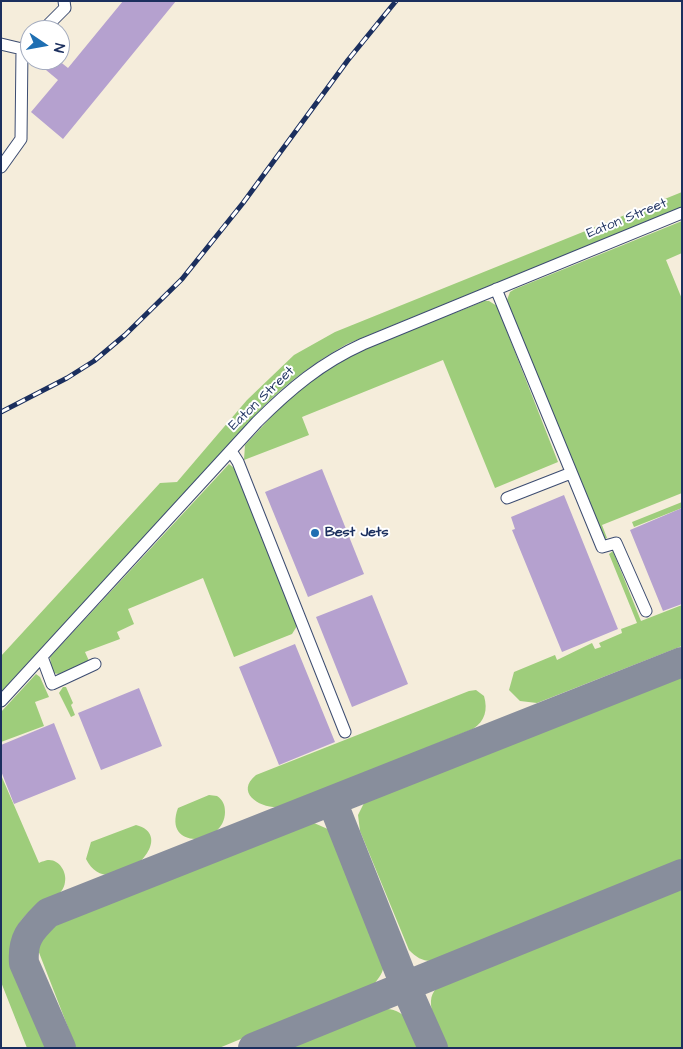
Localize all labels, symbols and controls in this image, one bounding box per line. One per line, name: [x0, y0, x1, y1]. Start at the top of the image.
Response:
north arrow: [20, 20, 70, 70]
text: N: [48, 42, 69, 54]
street label: Eaton Street: [585, 195, 669, 243]
street label: Eaton Street: [226, 364, 298, 434]
place label: Best Jets: [325, 525, 388, 541]
marker: Best Jets: [309, 527, 321, 539]

